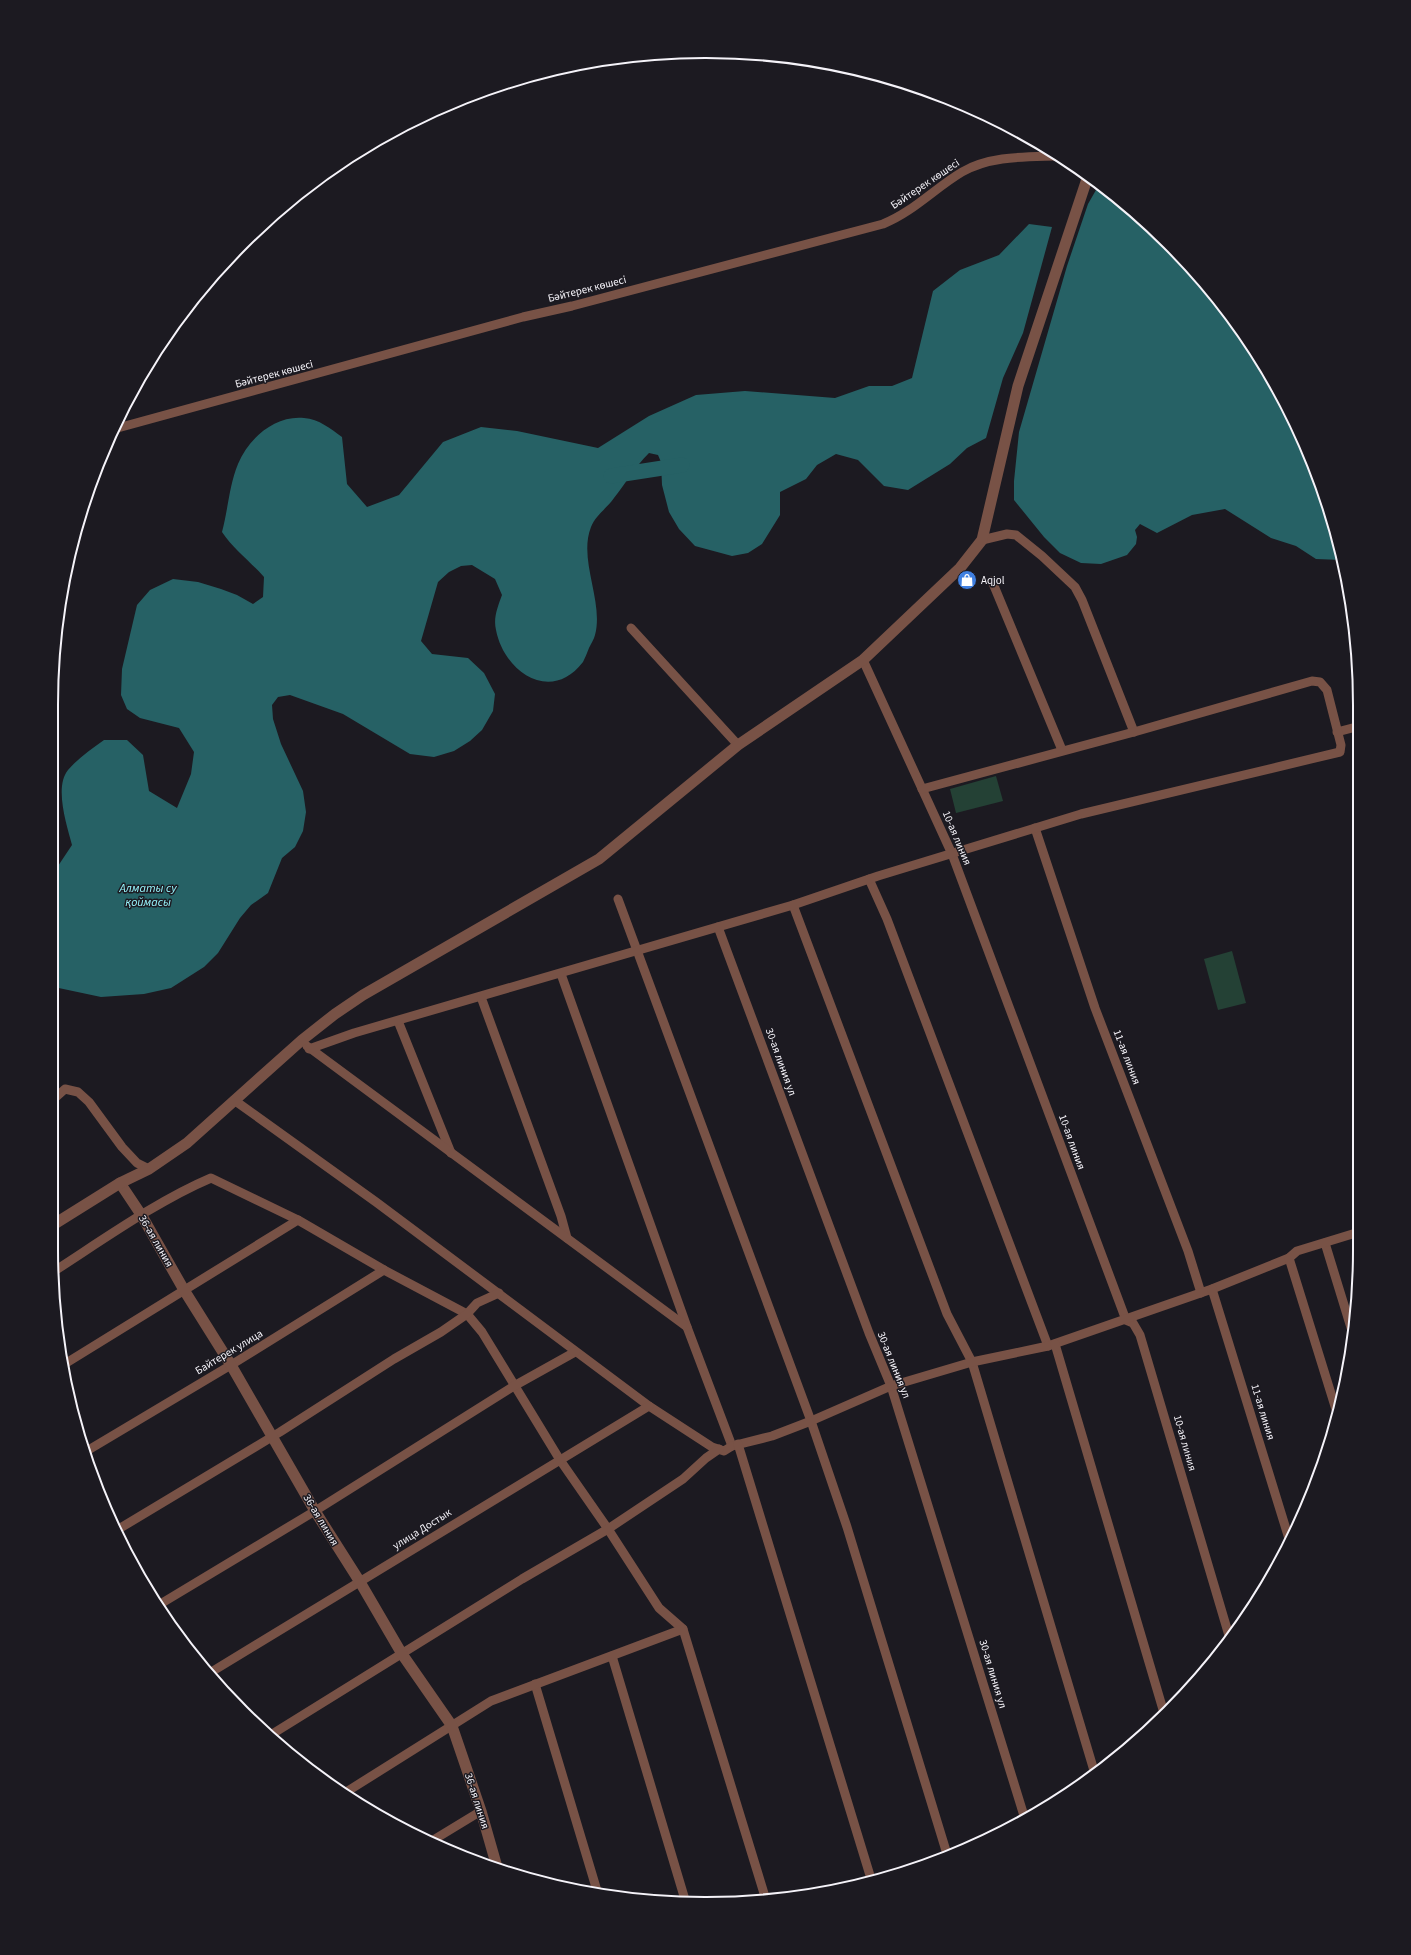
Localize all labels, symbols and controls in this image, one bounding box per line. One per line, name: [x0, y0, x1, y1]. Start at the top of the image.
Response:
street label: Бәйтерек көшесі: [888, 155, 962, 213]
street label: Бәйтерек көшесі: [546, 272, 628, 306]
street label: Бәйтерек көшесі: [233, 356, 315, 392]
shop icon: Aqjol: [956, 569, 978, 591]
place label: Aqjol: [981, 573, 1005, 588]
street label: 10-ая линия: [939, 808, 975, 868]
water label: Алматы су қоймасы: [118, 880, 177, 911]
street label: 30-ая линия ул: [762, 1026, 800, 1098]
street label: 11-ая линия: [1110, 1027, 1144, 1087]
street label: 10-ая линия: [1055, 1112, 1089, 1172]
street label: 36-ая линия: [135, 1212, 177, 1270]
street label: Байтерек улица: [192, 1326, 266, 1378]
street label: 30-ая линия ул: [874, 1329, 914, 1401]
street label: 11-ая линия: [1247, 1382, 1279, 1442]
street label: 10-ая линия: [1170, 1413, 1200, 1473]
street label: 36-ая линия: [300, 1491, 342, 1549]
street label: улица Достык: [390, 1505, 455, 1553]
street label: 30-ая линия ул: [975, 1638, 1011, 1710]
street label: 36-ая линия: [461, 1771, 493, 1831]

